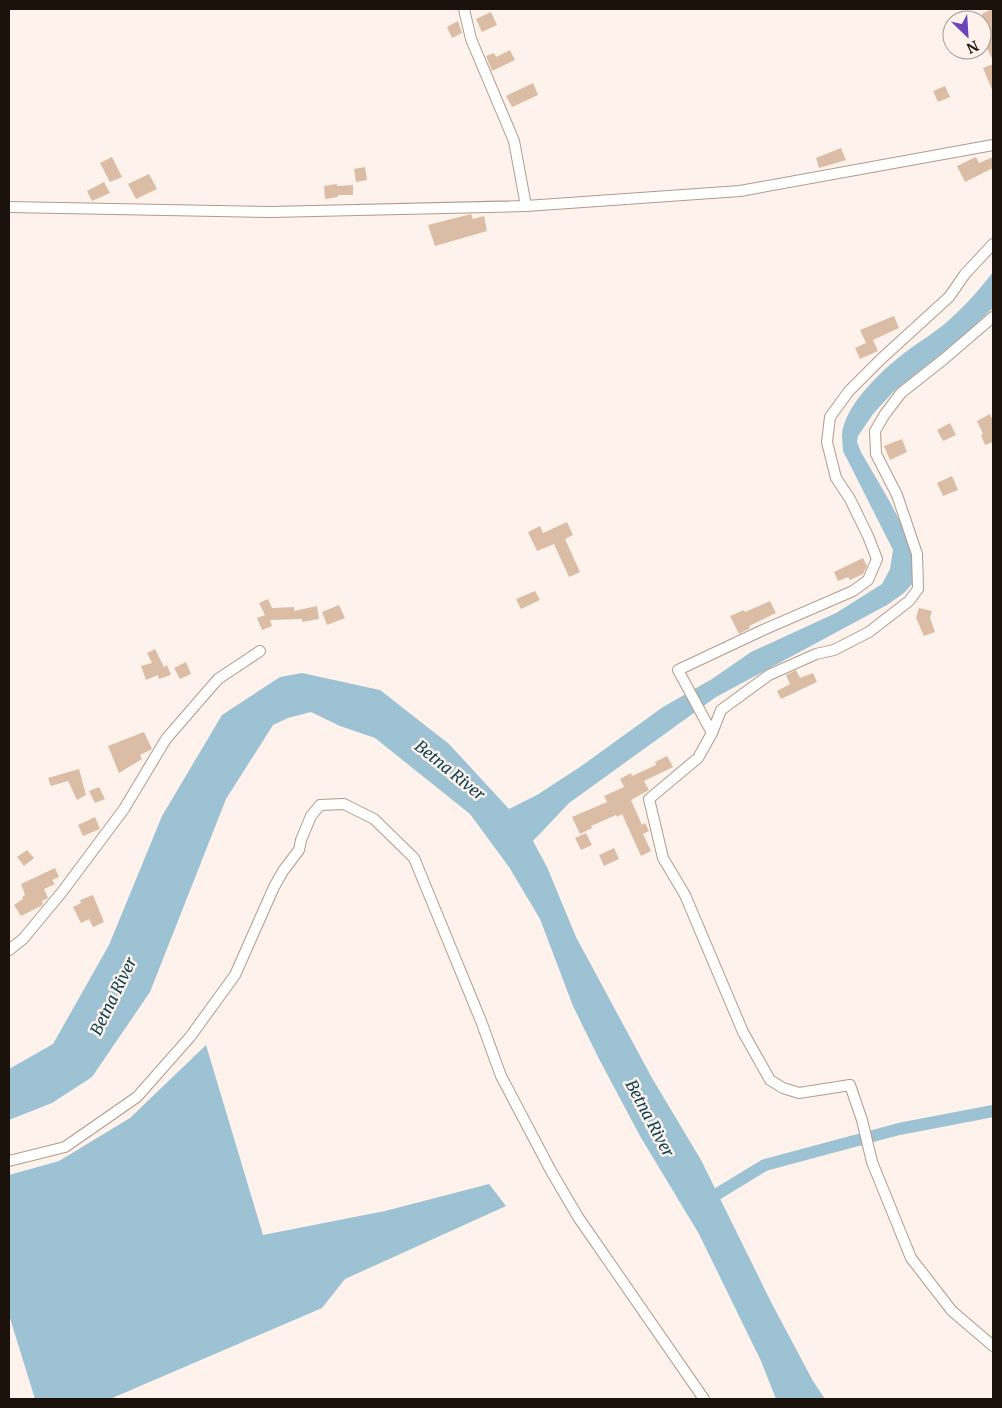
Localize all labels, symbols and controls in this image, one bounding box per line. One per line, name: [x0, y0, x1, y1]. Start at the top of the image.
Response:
north arrow: [942, 10, 992, 60]
text: N: [964, 36, 981, 57]
water label: Betna River: [411, 736, 489, 805]
water label: Betna River: [86, 953, 141, 1038]
water label: Betna River: [621, 1076, 679, 1160]

